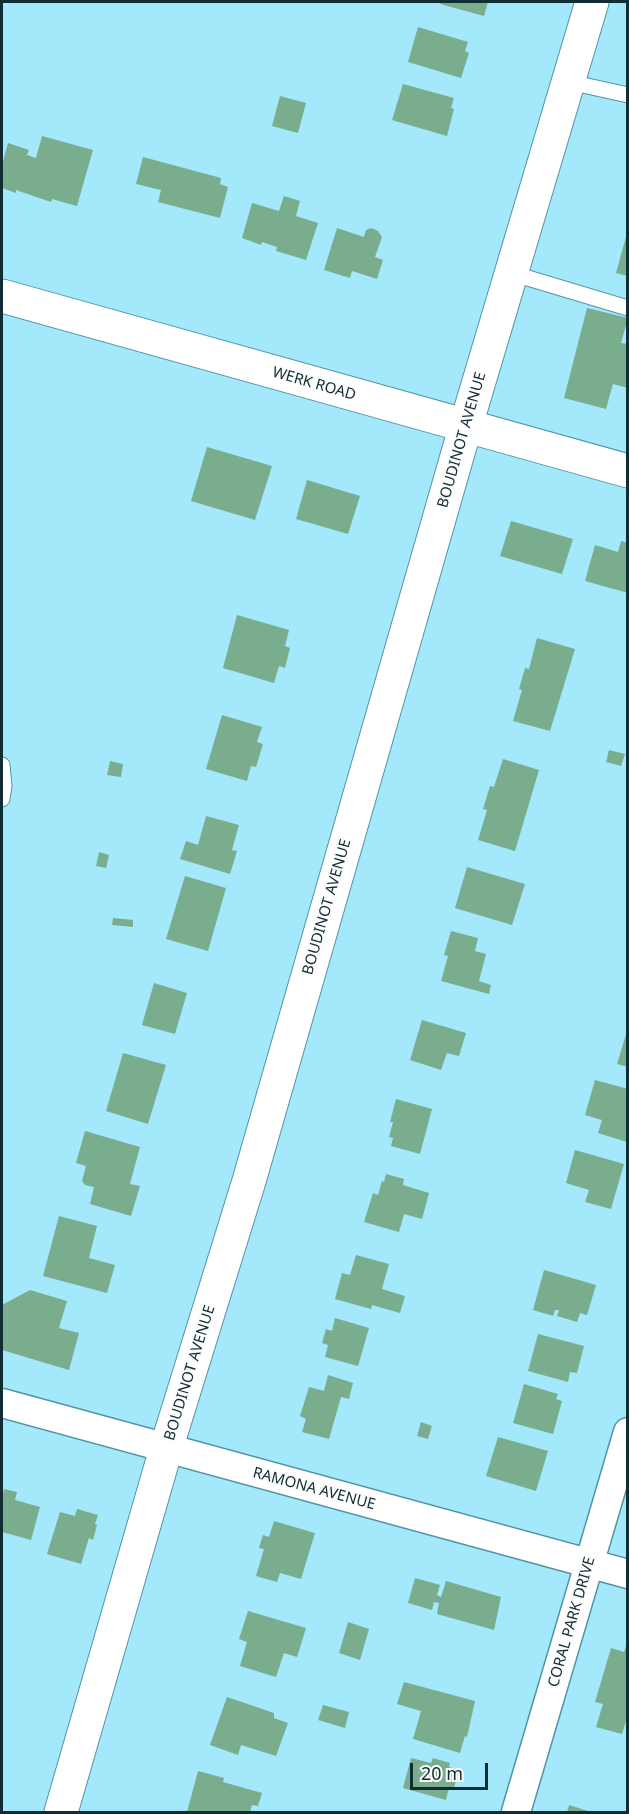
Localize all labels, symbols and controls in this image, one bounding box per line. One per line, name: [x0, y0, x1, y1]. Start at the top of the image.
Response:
street label: WERK ROAD: [270, 363, 358, 405]
street label: BOUDINOT AVENUE: [434, 370, 490, 510]
street label: BOUDINOT AVENUE: [299, 837, 355, 977]
street label: BOUDINOT AVENUE: [161, 1303, 219, 1443]
street label: RAMONA AVENUE: [251, 1464, 377, 1514]
street label: CORAL PARK DRIVE: [545, 1555, 599, 1689]
scale bar: [413, 1751, 491, 1789]
text: 20 m: [421, 1761, 463, 1785]

